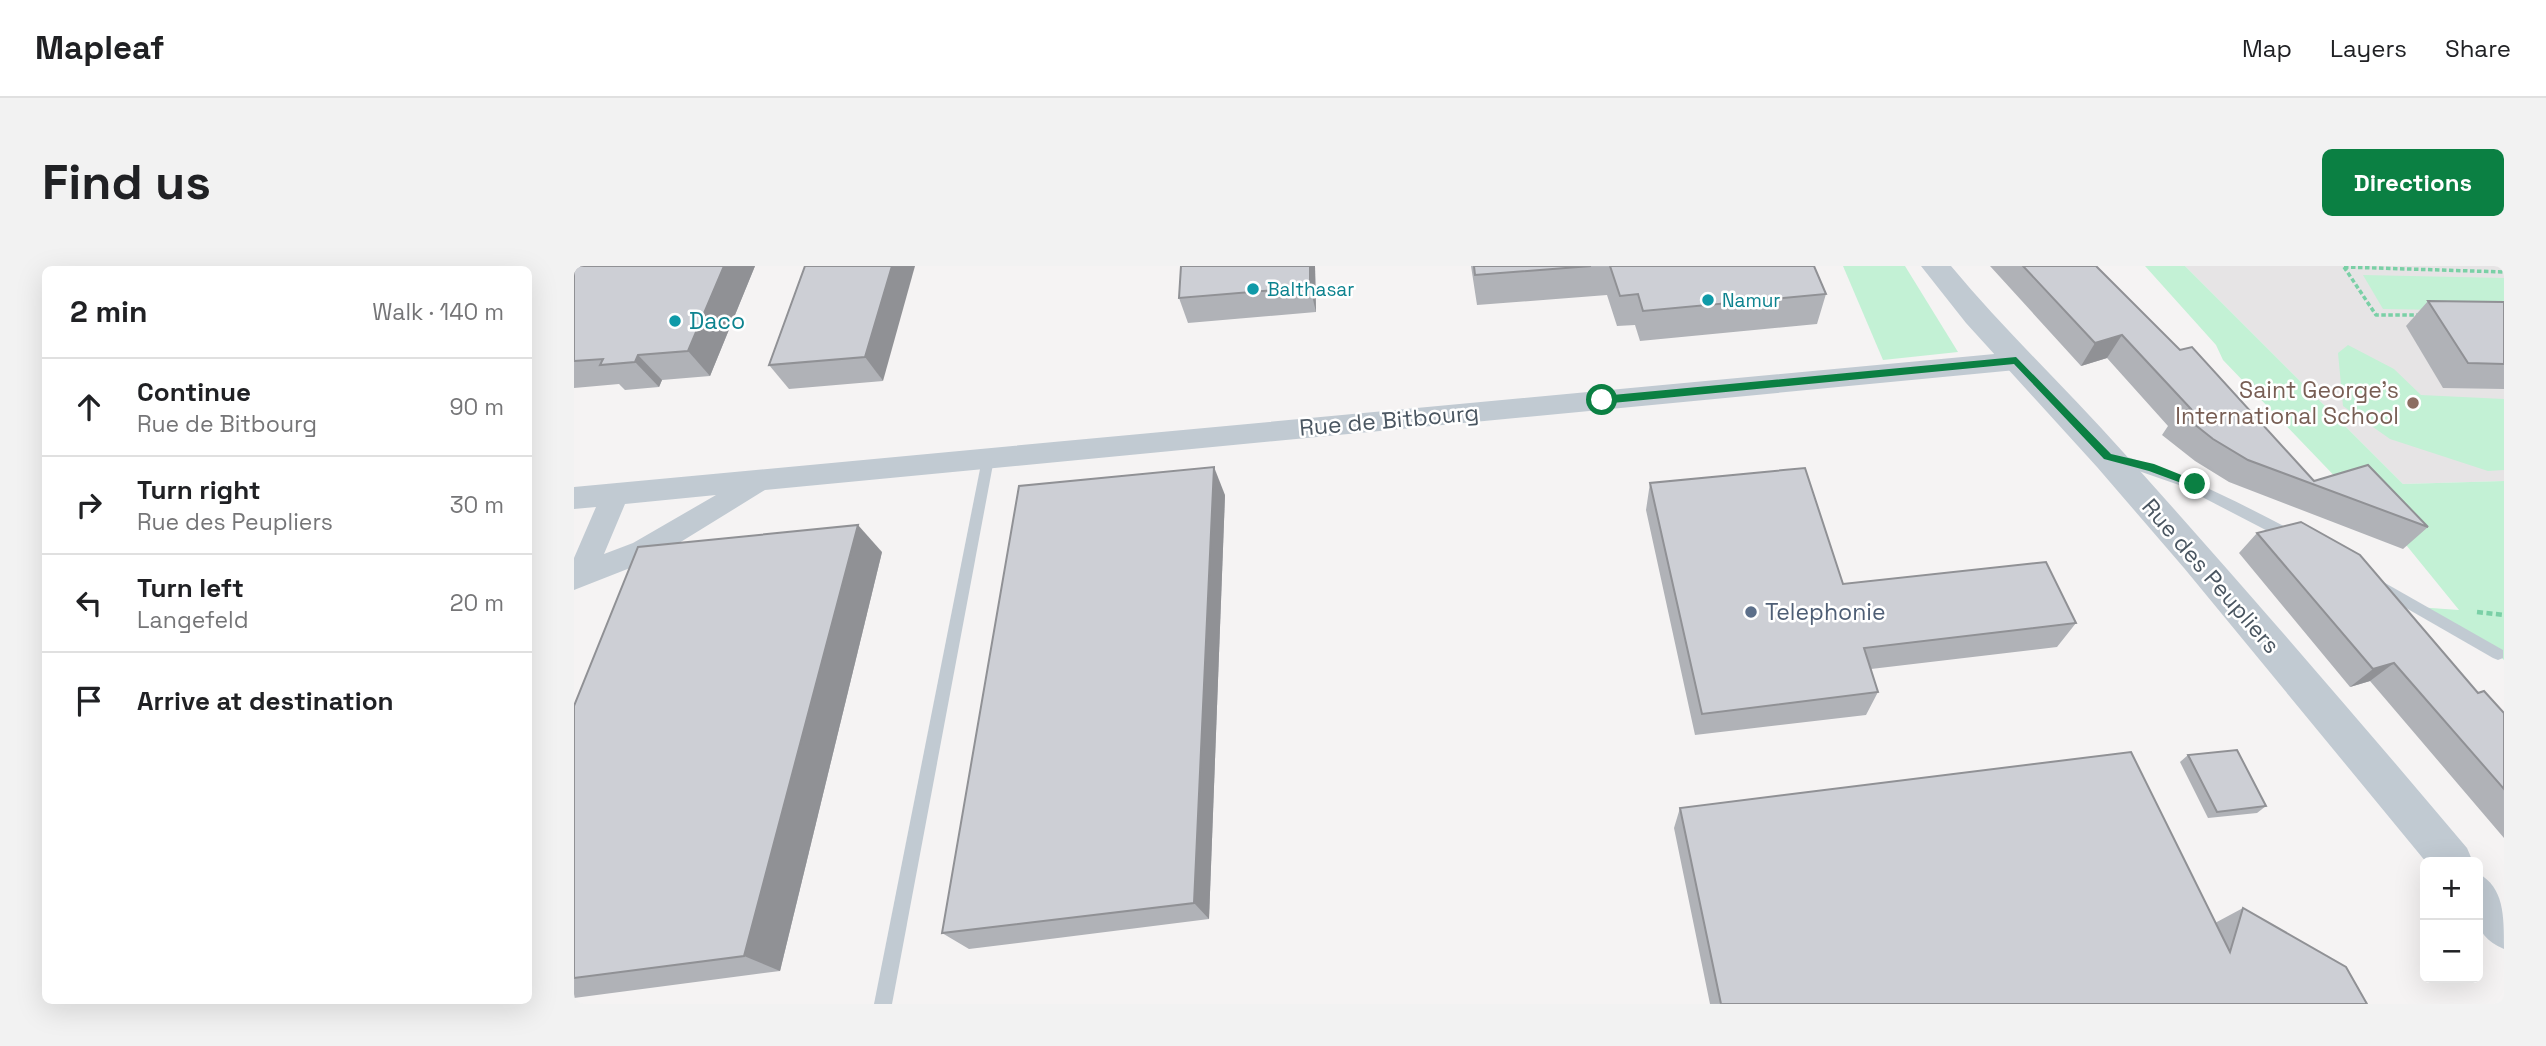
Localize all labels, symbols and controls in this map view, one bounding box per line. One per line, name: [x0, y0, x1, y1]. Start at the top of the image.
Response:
text: Mapleaf: [35, 27, 164, 69]
text: Map: [2242, 33, 2292, 64]
text: Layers: [2330, 33, 2407, 64]
text: Share: [2445, 33, 2511, 64]
button: Directions: [2322, 149, 2504, 216]
text: Find us: [42, 151, 211, 213]
place label: Balthasar: [1267, 277, 1354, 302]
marker: Balthasar: [1245, 281, 1261, 297]
place label: Namur: [1722, 288, 1781, 313]
text: 2 min: [70, 292, 148, 331]
marker: Namur: [1700, 292, 1716, 308]
text: Walk · 140 m: [372, 297, 504, 327]
place label: Daco: [689, 306, 745, 336]
marker: Daco: [667, 313, 683, 329]
text: Continue: [137, 375, 251, 409]
place label: Saint George's International School: [2175, 375, 2399, 431]
route start: [1586, 384, 1617, 415]
icon: ahead: [70, 388, 108, 426]
text: 90 m: [449, 392, 504, 422]
marker: Saint George's International School: [2405, 395, 2421, 411]
street label: Rue de Bitbourg: [1298, 397, 1480, 443]
text: Rue de Bitbourg: [137, 409, 317, 439]
route end: [2179, 468, 2210, 499]
text: Turn right: [137, 473, 261, 507]
icon: right: [70, 486, 108, 524]
text: 30 m: [450, 490, 504, 520]
street label: Rue des Peupliers: [2135, 492, 2287, 660]
text: Rue des Peupliers: [137, 507, 333, 537]
text: Turn left: [137, 571, 244, 605]
icon: left: [70, 584, 108, 622]
text: 20 m: [450, 588, 504, 618]
place label: Telephonie: [1765, 597, 1886, 627]
marker: Telephonie: [1743, 604, 1759, 620]
text: Langefeld: [137, 605, 249, 635]
icon: arrive: [70, 682, 108, 720]
text: Arrive at destination: [137, 684, 394, 718]
map controls: [2420, 857, 2483, 983]
button: +: [2420, 857, 2483, 920]
button: −: [2420, 920, 2483, 983]

